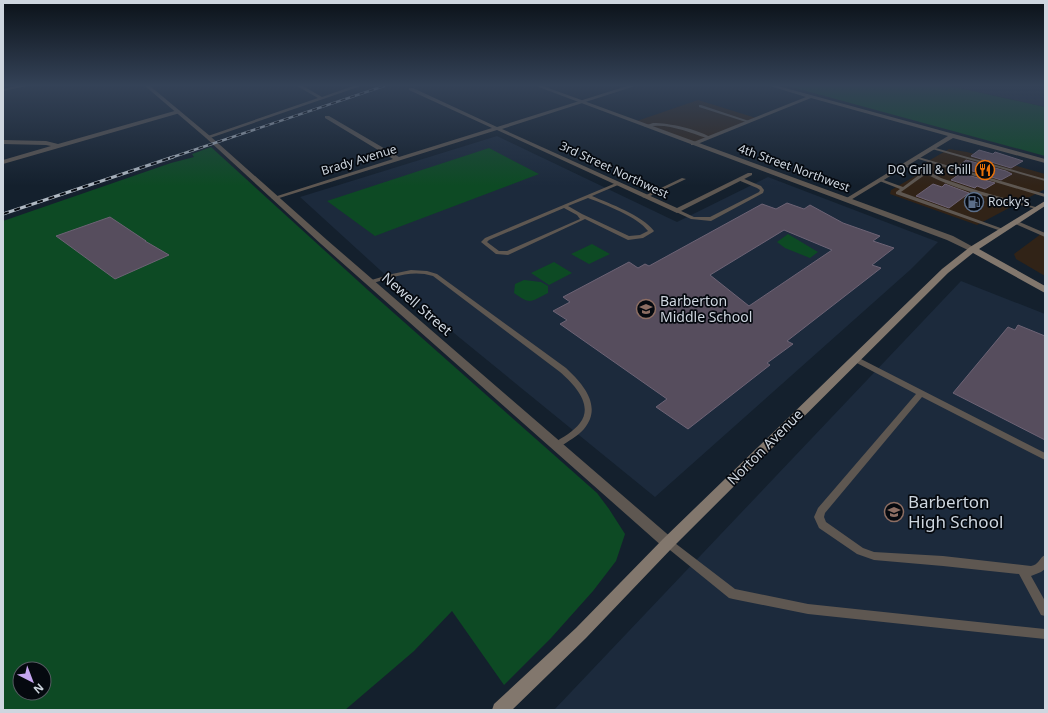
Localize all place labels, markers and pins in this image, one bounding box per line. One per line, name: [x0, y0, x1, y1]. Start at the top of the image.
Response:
restaurant icon: DQ Grill & Chill: [974, 159, 996, 181]
place label: DQ Grill & Chill: [887, 161, 971, 178]
fuel station icon: Rocky's: [963, 191, 985, 213]
place label: Rocky's: [988, 193, 1030, 210]
place label: Barberton Middle School: [660, 291, 752, 326]
school or university icon: Barberton Middle School: [635, 298, 657, 320]
place label: Barberton High School: [908, 490, 1003, 533]
school or university icon: Barberton High School: [883, 501, 905, 523]

